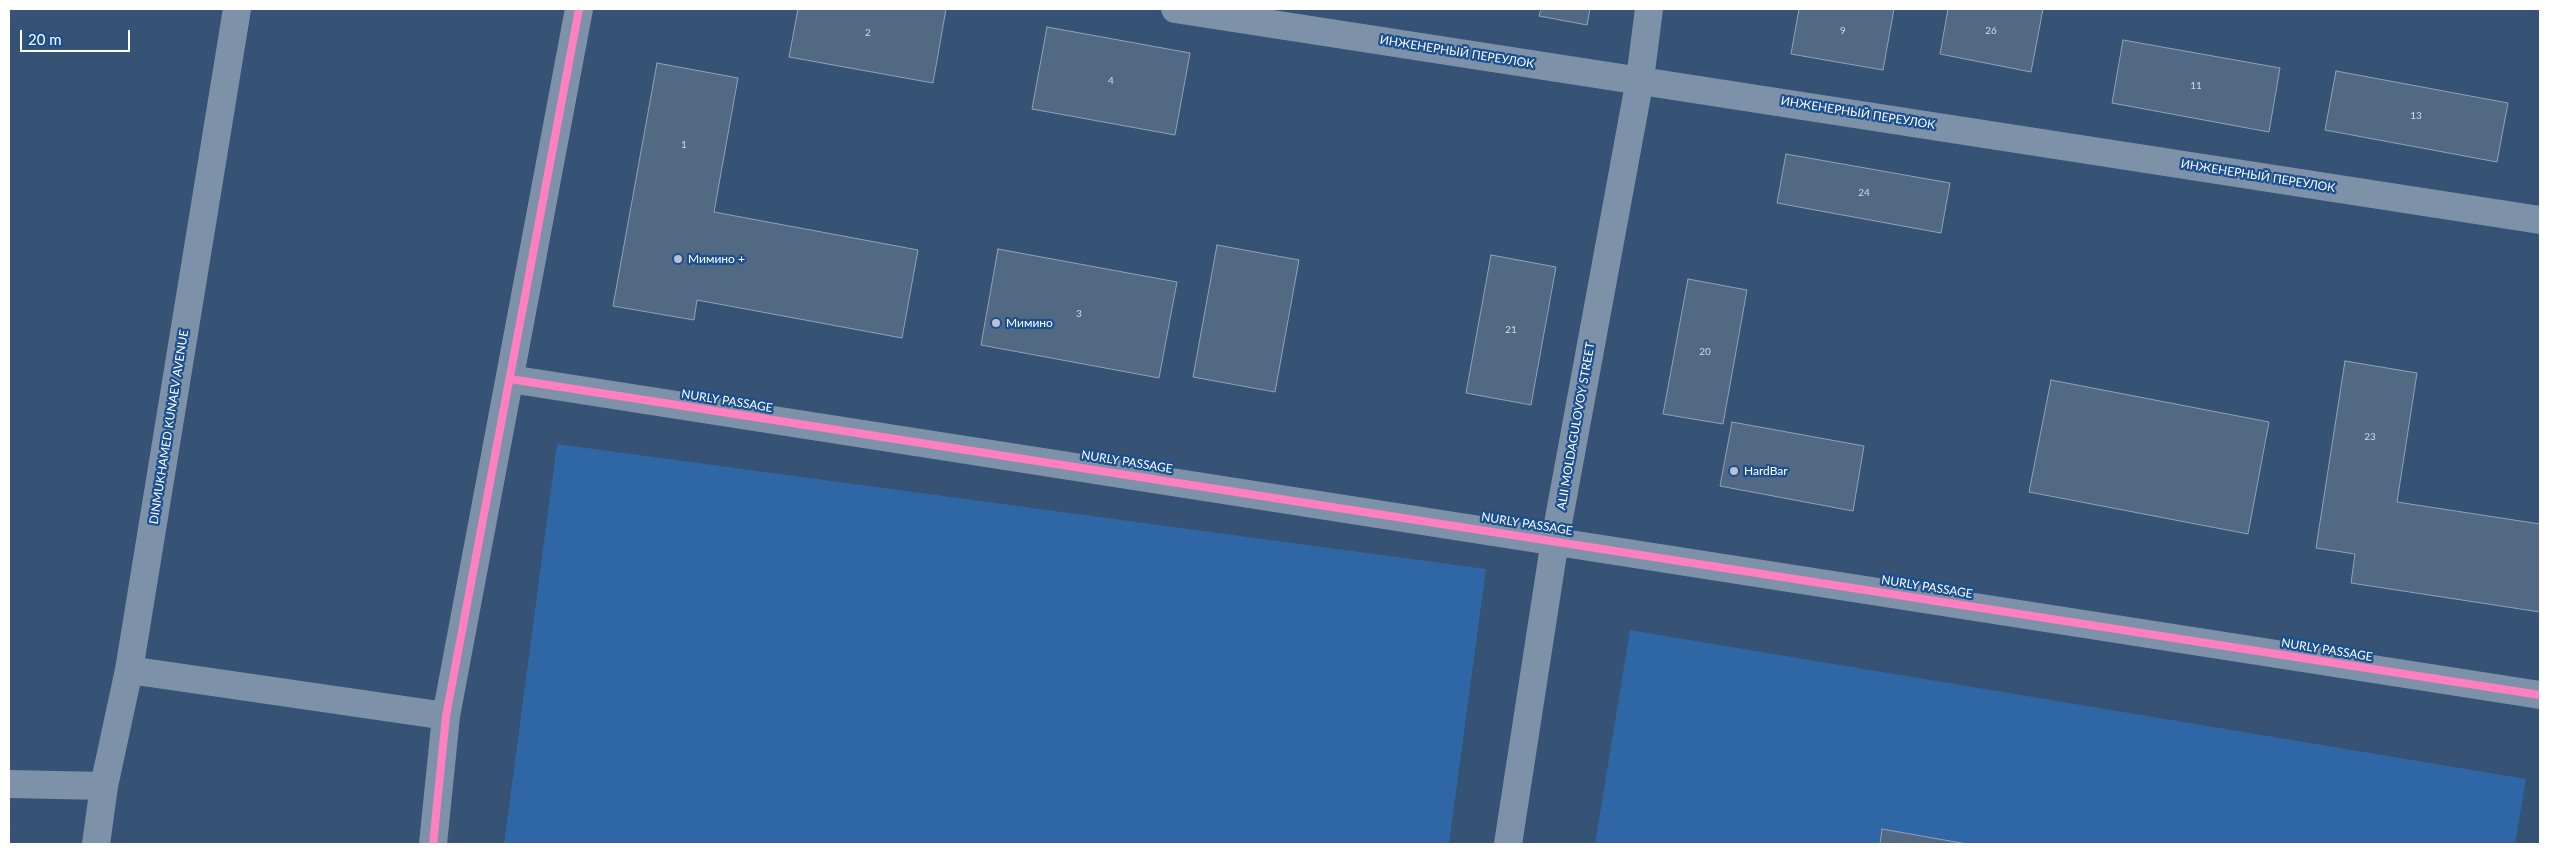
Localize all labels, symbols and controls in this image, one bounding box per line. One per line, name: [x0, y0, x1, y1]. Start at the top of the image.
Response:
scale bar: [22, 20, 132, 52]
house number: 9: [1840, 25, 1846, 37]
house number: 26: [1985, 25, 1997, 37]
house number: 2: [865, 27, 871, 39]
text: 20 m: [28, 30, 62, 48]
street label: ИНЖЕНЕРНЫЙ ПЕРЕУЛОК: [1379, 33, 1535, 71]
house number: 4: [1108, 75, 1114, 87]
house number: 11: [2190, 80, 2202, 92]
street label: ИНЖЕНЕРНЫЙ ПЕРЕУЛОК: [1780, 94, 1936, 132]
house number: 13: [2410, 110, 2422, 122]
house number: 1: [681, 139, 687, 151]
street label: ИНЖЕНЕРНЫЙ ПЕРЕУЛОК: [2180, 157, 2336, 195]
house number: 24: [1858, 187, 1870, 199]
place label: Мимино +: [688, 252, 745, 266]
marker: Мимино +: [672, 253, 684, 265]
house number: 3: [1076, 308, 1082, 320]
place label: Мимино: [1006, 316, 1053, 330]
marker: Мимино: [990, 317, 1002, 329]
house number: 21: [1505, 324, 1517, 336]
street label: DINMUKHAMED KUNAEV AVENUE: [146, 329, 192, 525]
street label: ALII MOLDAGULOVOY STREET: [1554, 341, 1598, 511]
house number: 20: [1699, 346, 1711, 358]
street label: NURLY PASSAGE: [680, 387, 774, 415]
house number: 23: [2364, 431, 2376, 443]
street label: NURLY PASSAGE: [1080, 448, 1174, 476]
place label: HardBar: [1744, 464, 1788, 478]
marker: HardBar: [1728, 465, 1740, 477]
street label: NURLY PASSAGE: [1480, 510, 1574, 538]
street label: NURLY PASSAGE: [1880, 573, 1974, 601]
street label: NURLY PASSAGE: [2280, 636, 2374, 664]

